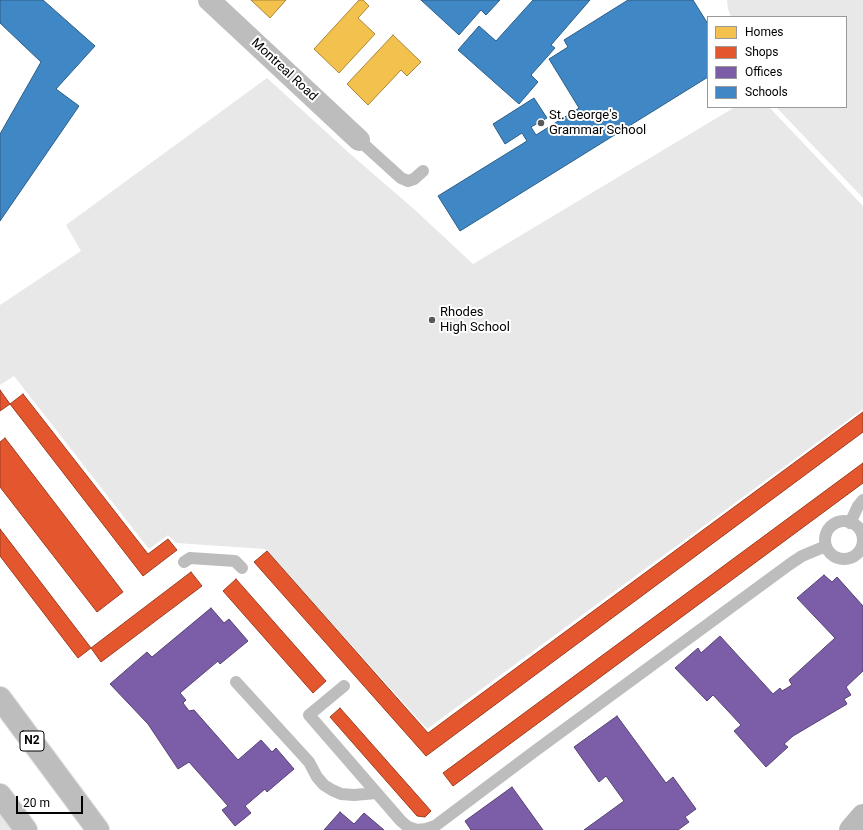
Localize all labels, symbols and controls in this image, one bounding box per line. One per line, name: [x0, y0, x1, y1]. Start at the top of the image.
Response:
legend: [707, 16, 847, 108]
text: Homes: [745, 25, 783, 39]
street label: Montreal Road: [248, 35, 320, 105]
text: Shops: [745, 45, 779, 59]
text: Offices: [745, 65, 782, 79]
text: Schools: [745, 85, 788, 99]
place label: St. George's Grammar School: [549, 108, 646, 139]
marker: St. George's Grammar School: [536, 118, 546, 128]
place label: Rhodes High School: [440, 305, 510, 336]
marker: Rhodes High School: [427, 315, 437, 325]
road number: N2: [20, 731, 44, 751]
scale bar: [18, 788, 85, 814]
text: 20 m: [23, 796, 50, 810]

